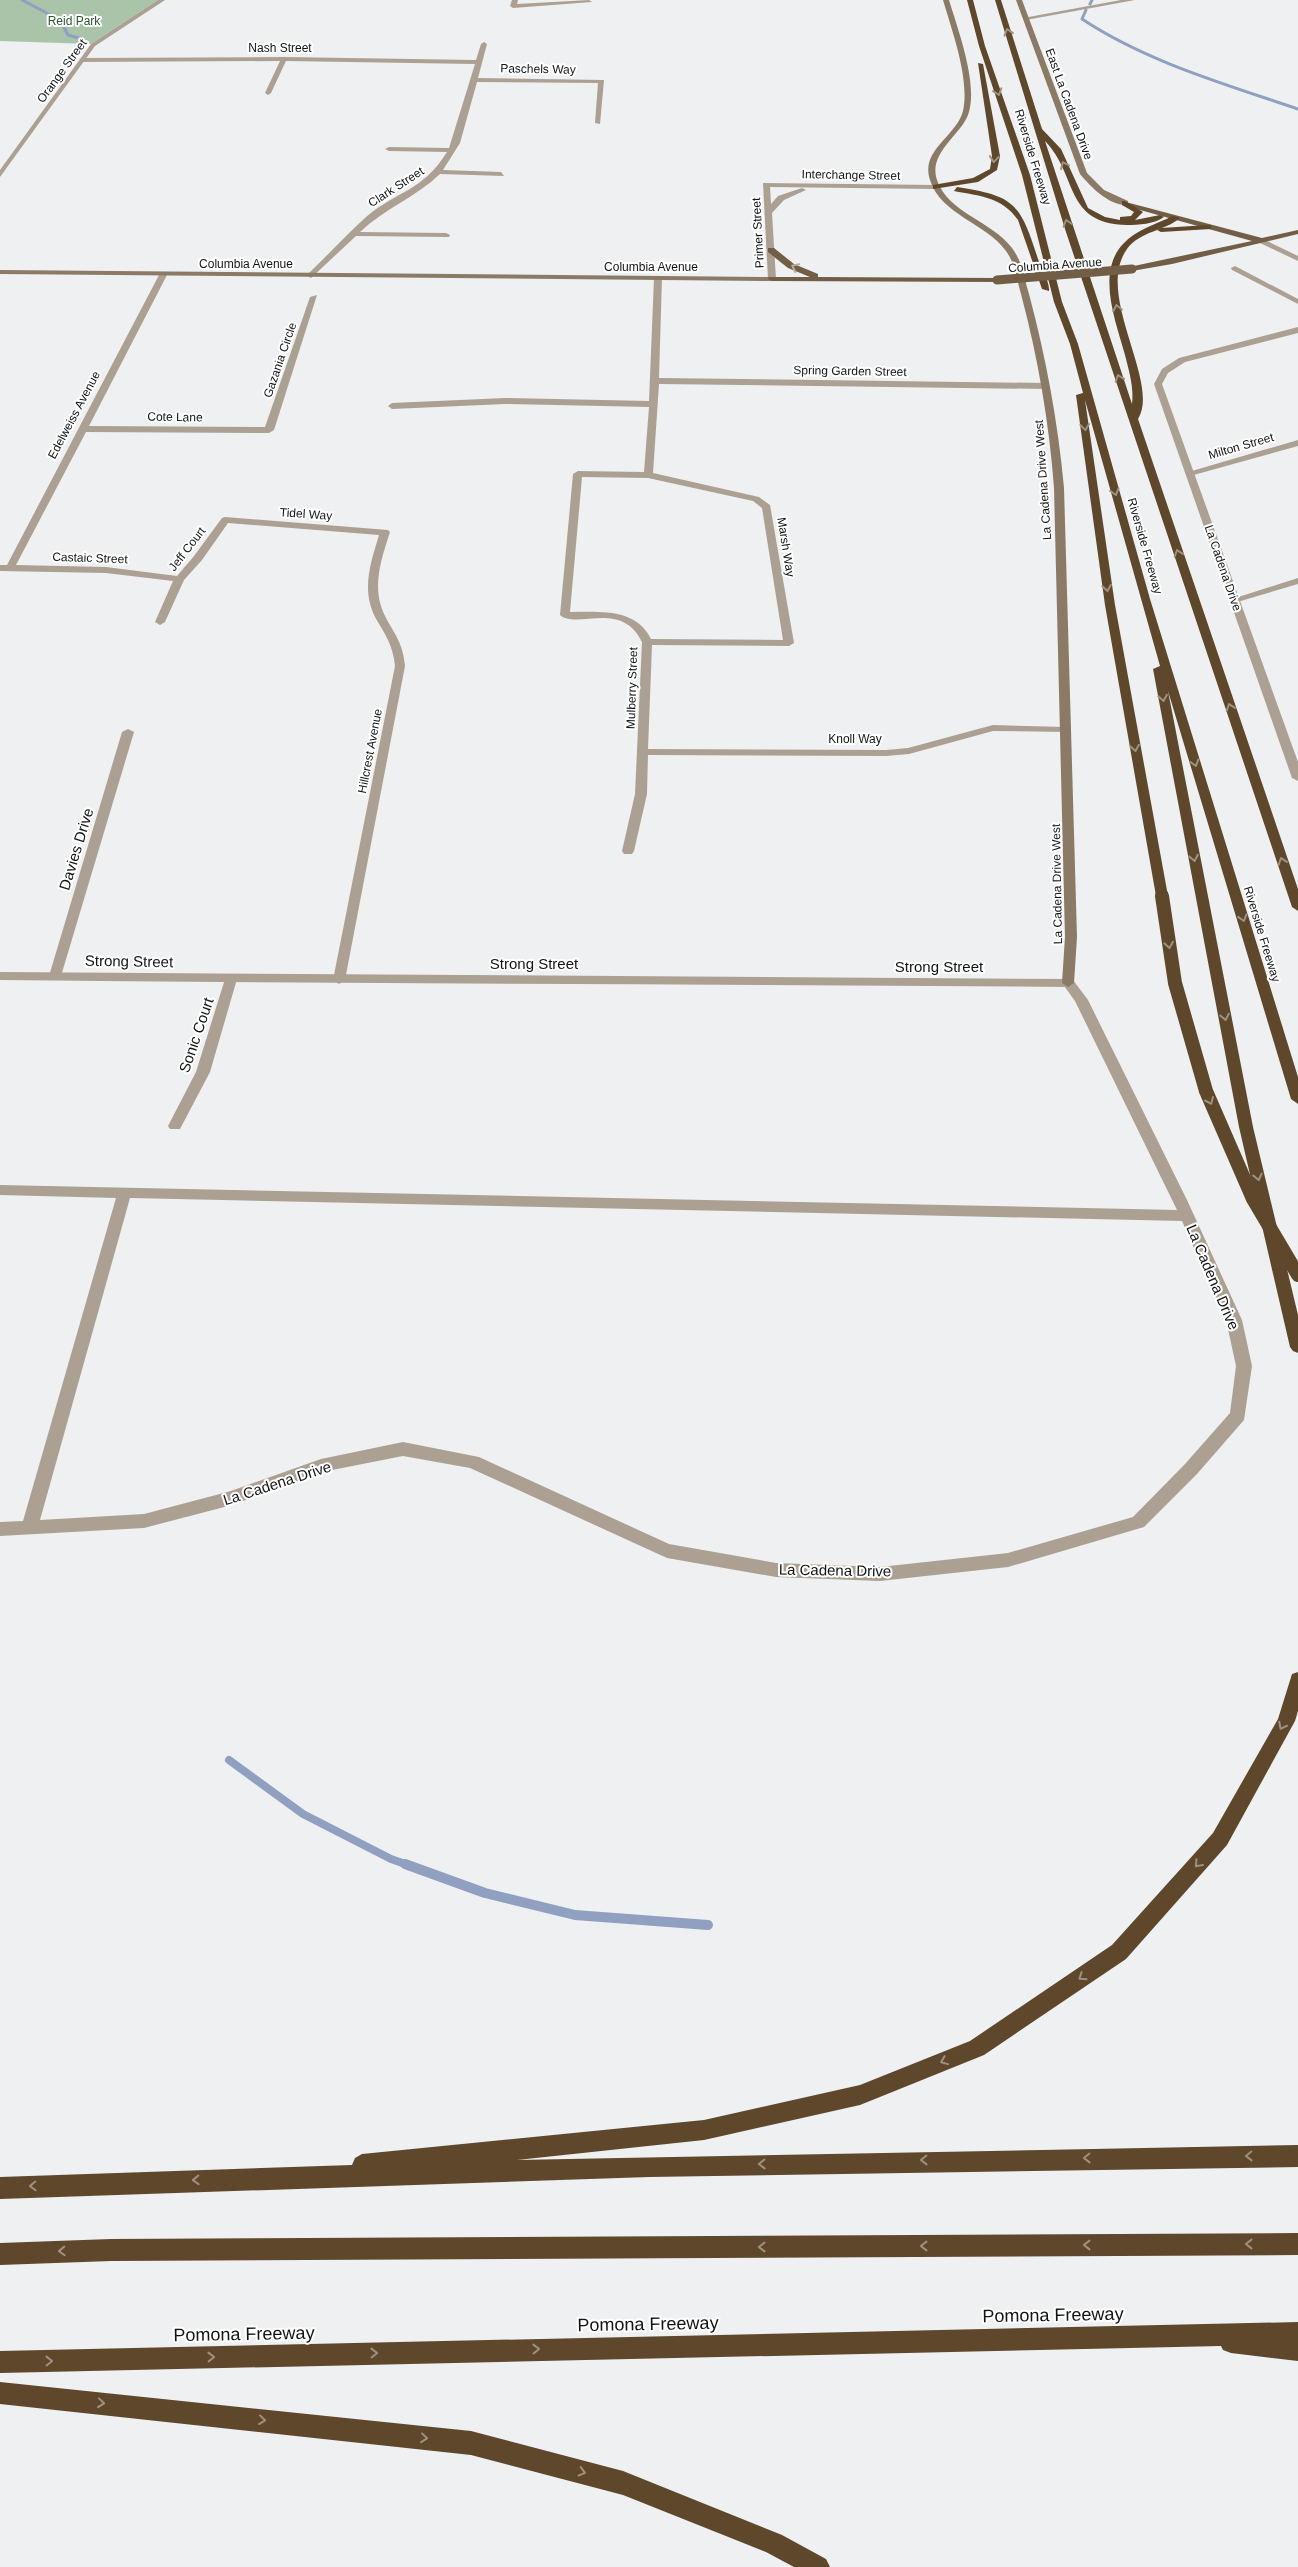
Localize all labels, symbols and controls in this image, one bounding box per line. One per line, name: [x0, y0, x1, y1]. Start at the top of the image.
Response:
park label: Reid Park: [48, 14, 101, 28]
one-way arrow: [1003, 28, 1013, 36]
street label: Orange Street: [34, 36, 90, 106]
street label: Nash Street: [248, 41, 312, 55]
street label: East La Cadena Drive: [1042, 46, 1096, 162]
street label: Paschels Way: [500, 61, 576, 77]
one-way arrow: [992, 87, 1002, 96]
street label: Riverside Freeway: [1012, 107, 1054, 207]
one-way arrow: [989, 156, 1000, 164]
one-way arrow: [1060, 161, 1070, 170]
street label: Clark Street: [366, 164, 427, 210]
street label: Interchange Street: [802, 167, 901, 183]
street label: Primer Street: [749, 197, 767, 269]
one-way arrow: [1063, 220, 1073, 228]
street label: Columbia Avenue: [1008, 255, 1103, 275]
street label: Columbia Avenue: [199, 257, 293, 271]
street label: Columbia Avenue: [604, 260, 698, 274]
one-way arrow: [792, 263, 801, 273]
one-way arrow: [1112, 303, 1123, 312]
street label: Gazania Circle: [261, 320, 300, 399]
street label: Spring Garden Street: [793, 363, 907, 379]
street label: Edelweiss Avenue: [45, 369, 103, 461]
one-way arrow: [1114, 374, 1124, 382]
street label: Cote Lane: [147, 410, 203, 424]
street label: La Cadena Drive West: [1032, 419, 1054, 541]
one-way arrow: [1079, 423, 1089, 431]
street label: Milton Street: [1207, 430, 1276, 462]
one-way arrow: [1110, 487, 1120, 496]
street label: Riverside Freeway: [1125, 496, 1165, 596]
street label: Tidel Way: [279, 505, 333, 523]
street label: Marsh Way: [774, 516, 798, 578]
street label: La Cadena Drive: [1202, 523, 1244, 613]
street label: Jeff Court: [166, 524, 209, 574]
one-way arrow: [1174, 549, 1184, 558]
street label: Castaic Street: [52, 550, 129, 566]
one-way arrow: [1102, 584, 1112, 592]
street label: Mulberry Street: [624, 646, 640, 729]
one-way arrow: [1158, 694, 1168, 703]
one-way arrow: [1226, 703, 1236, 712]
street label: Hillcrest Avenue: [355, 707, 385, 794]
street label: Knoll Way: [828, 732, 882, 746]
one-way arrow: [1130, 744, 1140, 752]
one-way arrow: [1190, 758, 1200, 766]
street label: Davies Drive: [55, 806, 97, 892]
street label: La Cadena Drive West: [1049, 823, 1065, 944]
one-way arrow: [1188, 854, 1198, 862]
one-way arrow: [1278, 857, 1288, 865]
street label: Riverside Freeway: [1241, 884, 1283, 984]
one-way arrow: [1237, 913, 1247, 922]
one-way arrow: [1163, 941, 1174, 949]
street label: Strong Street: [85, 952, 174, 970]
street label: Strong Street: [490, 955, 579, 972]
street label: Strong Street: [895, 958, 984, 975]
street label: Sonic Court: [175, 994, 217, 1075]
one-way arrow: [1219, 1013, 1230, 1022]
one-way arrow: [1204, 1096, 1215, 1105]
one-way arrow: [1252, 1172, 1263, 1181]
street label: La Cadena Drive: [1183, 1222, 1243, 1332]
street label: La Cadena Drive: [221, 1458, 333, 1508]
street label: La Cadena Drive: [779, 1561, 891, 1579]
one-way arrow: [1278, 1721, 1289, 1730]
one-way arrow: [1195, 1858, 1204, 1867]
one-way arrow: [1079, 1971, 1088, 1980]
one-way arrow: [940, 2055, 949, 2065]
one-way arrow: [1245, 2151, 1253, 2161]
one-way arrow: [1083, 2153, 1090, 2163]
one-way arrow: [920, 2155, 928, 2165]
one-way arrow: [758, 2159, 766, 2169]
one-way arrow: [191, 2174, 199, 2185]
one-way arrow: [29, 2181, 37, 2192]
one-way arrow: [1245, 2239, 1253, 2250]
one-way arrow: [1083, 2240, 1090, 2250]
one-way arrow: [920, 2241, 928, 2251]
one-way arrow: [758, 2242, 766, 2252]
one-way arrow: [58, 2246, 66, 2257]
street label: Pomona Freeway: [982, 2304, 1124, 2326]
street label: Pomona Freeway: [577, 2313, 719, 2335]
street label: Pomona Freeway: [173, 2323, 315, 2345]
one-way arrow: [532, 2344, 540, 2355]
one-way arrow: [370, 2348, 378, 2358]
one-way arrow: [208, 2352, 215, 2362]
one-way arrow: [45, 2356, 53, 2366]
one-way arrow: [97, 2397, 105, 2408]
one-way arrow: [259, 2414, 267, 2425]
one-way arrow: [420, 2432, 428, 2443]
one-way arrow: [578, 2466, 587, 2477]

